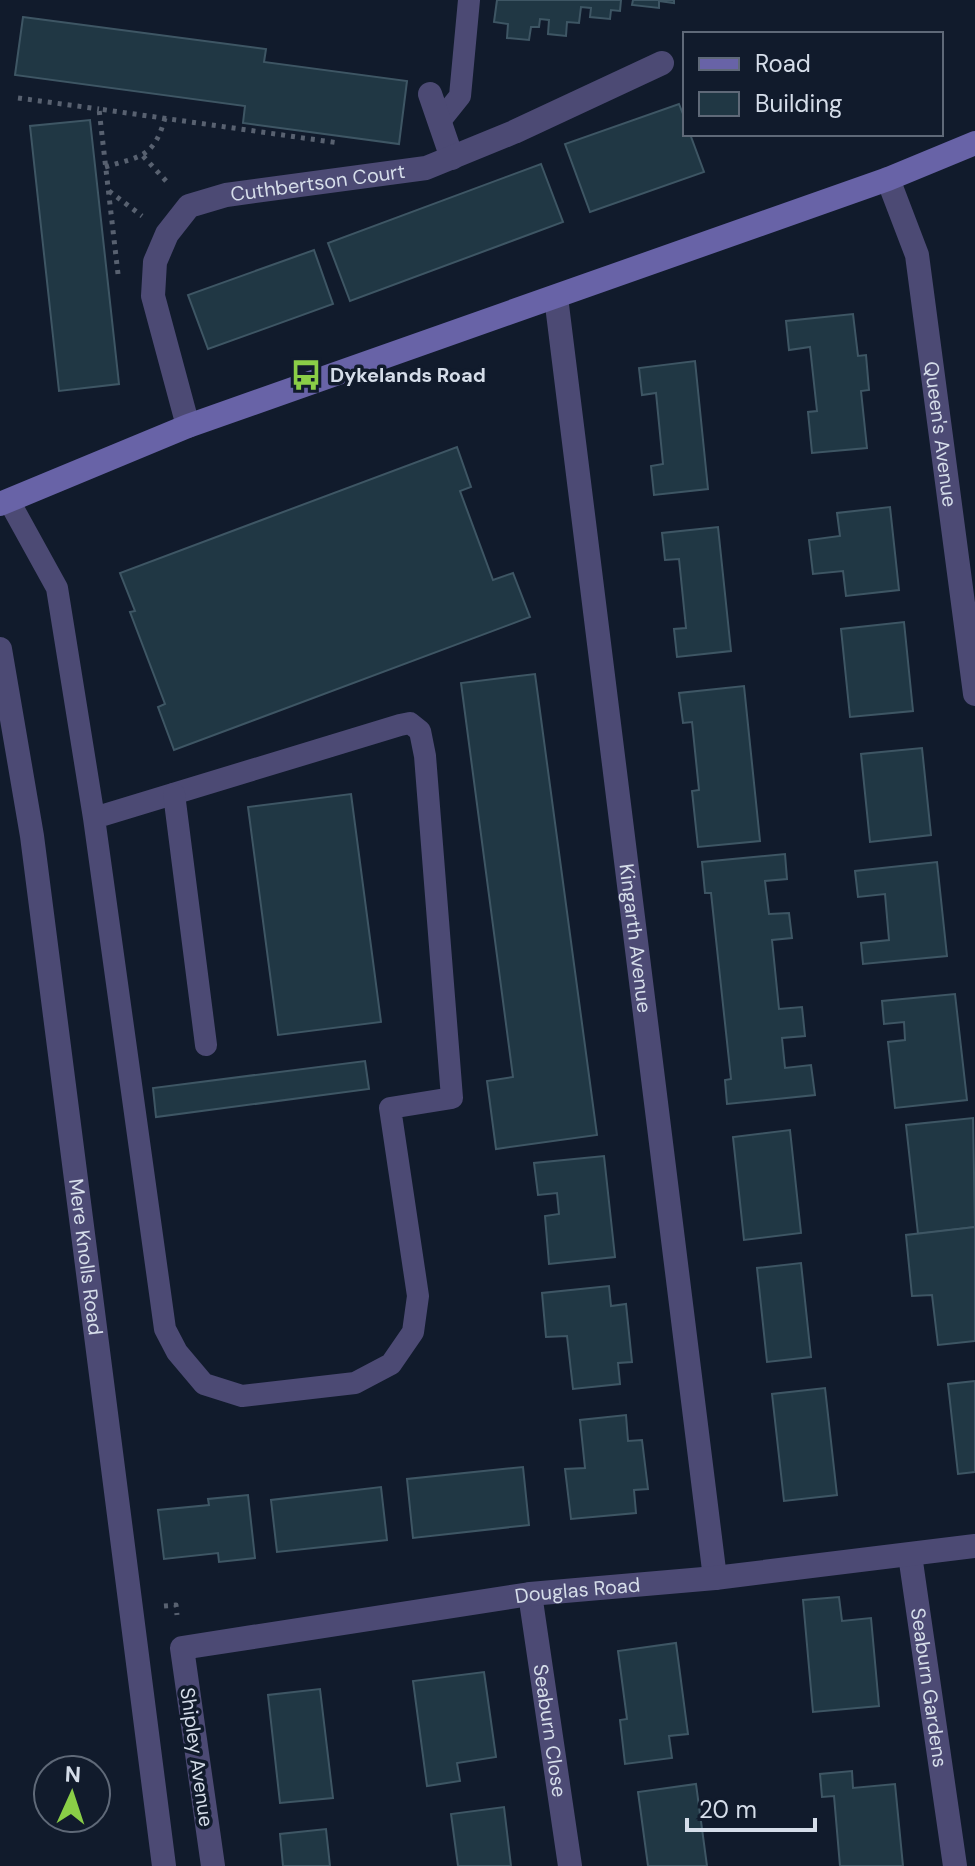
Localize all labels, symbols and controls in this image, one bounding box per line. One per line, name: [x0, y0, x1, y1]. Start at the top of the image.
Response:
legend: [683, 32, 943, 136]
text: Road: [755, 48, 811, 79]
text: Building: [755, 88, 842, 119]
street label: Cuthbertson Court: [229, 158, 407, 207]
bus stop icon: Dykelands Road: [289, 358, 323, 392]
street label: Queen's Avenue: [918, 360, 963, 509]
place label: Dykelands Road: [330, 362, 486, 388]
street label: Kingarth Avenue: [613, 862, 658, 1014]
street label: Mere Knolls Road: [63, 1177, 109, 1337]
street label: Douglas Road: [513, 1572, 641, 1609]
street label: Seaburn Gardens: [905, 1606, 954, 1769]
street label: Seaburn Close: [527, 1662, 573, 1799]
street label: Shipley Avenue: [174, 1686, 220, 1828]
north arrow: [32, 1754, 112, 1834]
text: N: [64, 1760, 82, 1789]
scale bar: [687, 1782, 815, 1832]
text: 20 m: [699, 1794, 757, 1825]

